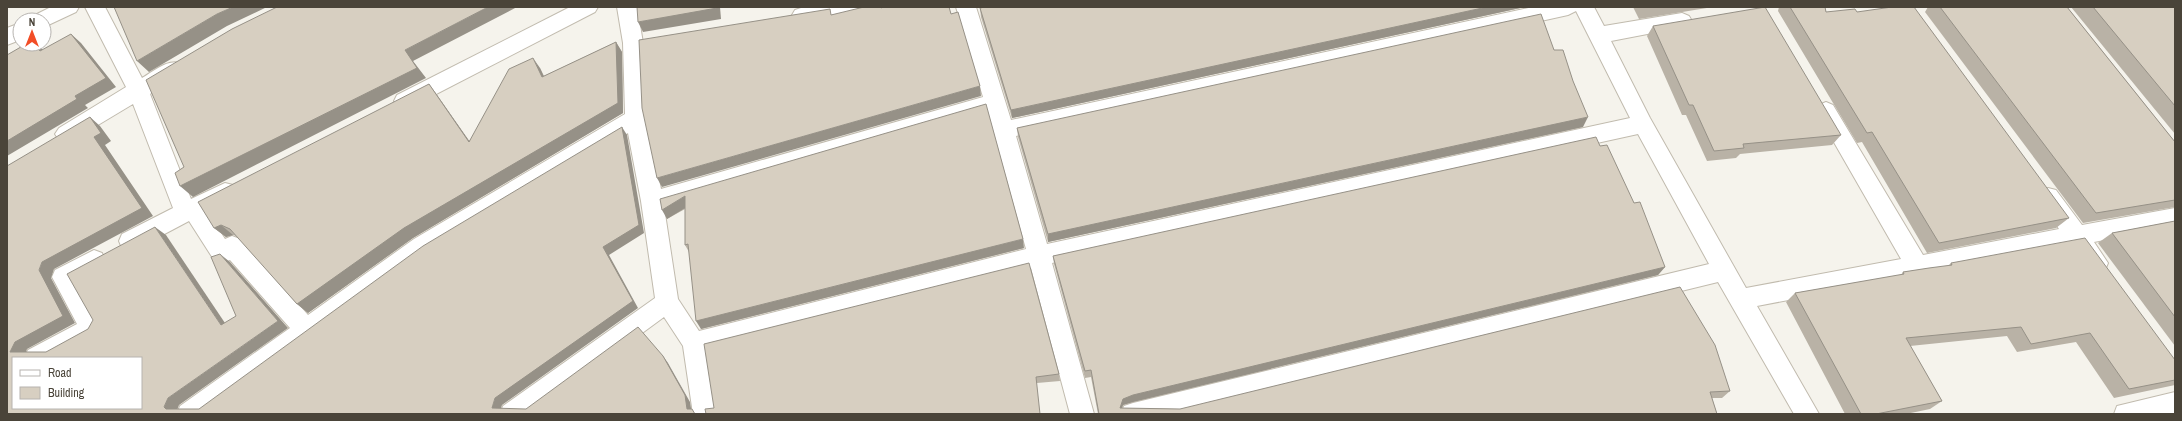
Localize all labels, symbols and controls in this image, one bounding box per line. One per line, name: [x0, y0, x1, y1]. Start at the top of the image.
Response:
north arrow: [12, 12, 52, 52]
text: N: [29, 15, 35, 29]
legend: [12, 357, 142, 409]
text: Road: [48, 365, 72, 381]
text: Building: [48, 385, 85, 401]

